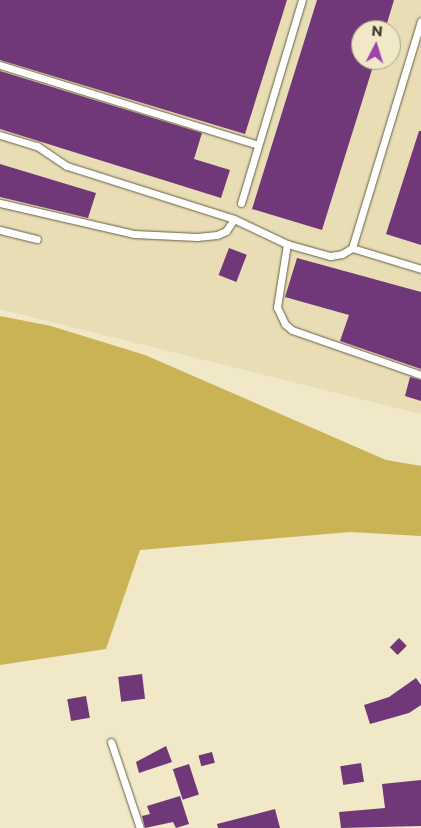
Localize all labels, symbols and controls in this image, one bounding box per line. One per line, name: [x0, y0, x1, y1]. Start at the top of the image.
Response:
north arrow: [351, 20, 401, 70]
text: N: [371, 22, 384, 41]

